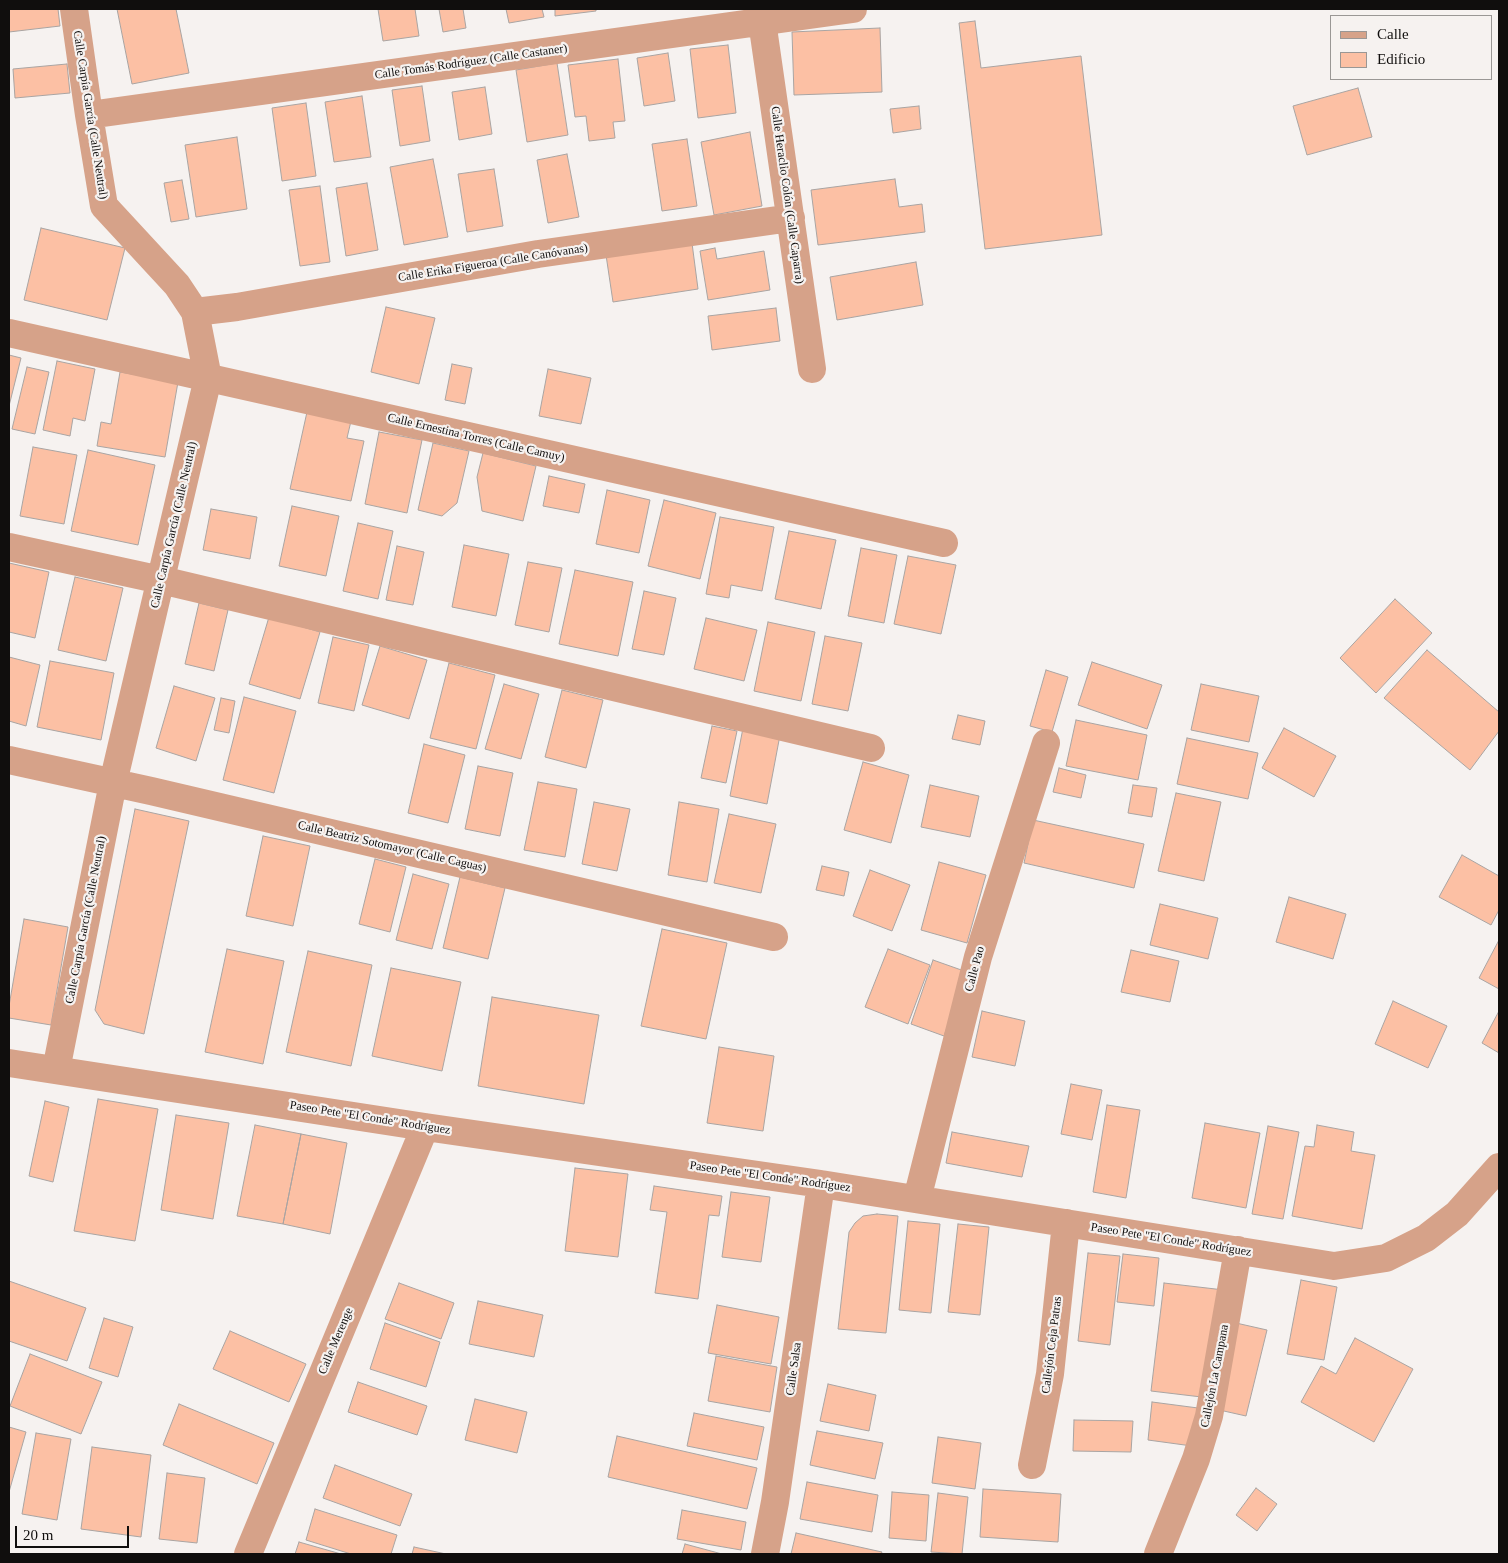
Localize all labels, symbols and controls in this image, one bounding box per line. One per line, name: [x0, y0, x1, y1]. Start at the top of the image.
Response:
legend: [1330, 15, 1493, 80]
text: Calle: [1377, 26, 1409, 42]
street label: Calle Carpía García (Calle Neutral): [70, 30, 110, 200]
street label: Calle Tomás Rodríguez (Calle Castaner): [374, 41, 568, 83]
text: Edificio: [1377, 51, 1425, 67]
street label: Calle Heraclio Colón (Calle Caparra): [767, 105, 807, 285]
street label: Calle Erika Figueroa (Calle Canóvanas): [397, 241, 589, 285]
street label: Calle Ernestina Torres (Calle Camuy): [386, 411, 566, 465]
street label: Calle Carpía García (Calle Neutral): [148, 440, 200, 610]
street label: Calle Beatriz Sotomayor (Calle Caguas): [296, 818, 488, 876]
street label: Calle Carpía García (Calle Neutral): [63, 835, 109, 1005]
street label: Calle Pao: [962, 945, 988, 993]
street label: Paseo Pete "El Conde" Rodríguez: [289, 1098, 451, 1138]
street label: Paseo Pete "El Conde" Rodríguez: [689, 1159, 851, 1195]
street label: Paseo Pete "El Conde" Rodríguez: [1090, 1220, 1252, 1260]
street label: Callejón Ceja Patras: [1039, 1296, 1065, 1394]
street label: Calle Merenge: [316, 1306, 356, 1376]
street label: Callejón La Campana: [1198, 1323, 1232, 1429]
street label: Calle Salsa: [783, 1341, 805, 1397]
scale bar: [18, 1516, 131, 1548]
text: 20 m: [23, 1527, 53, 1543]

